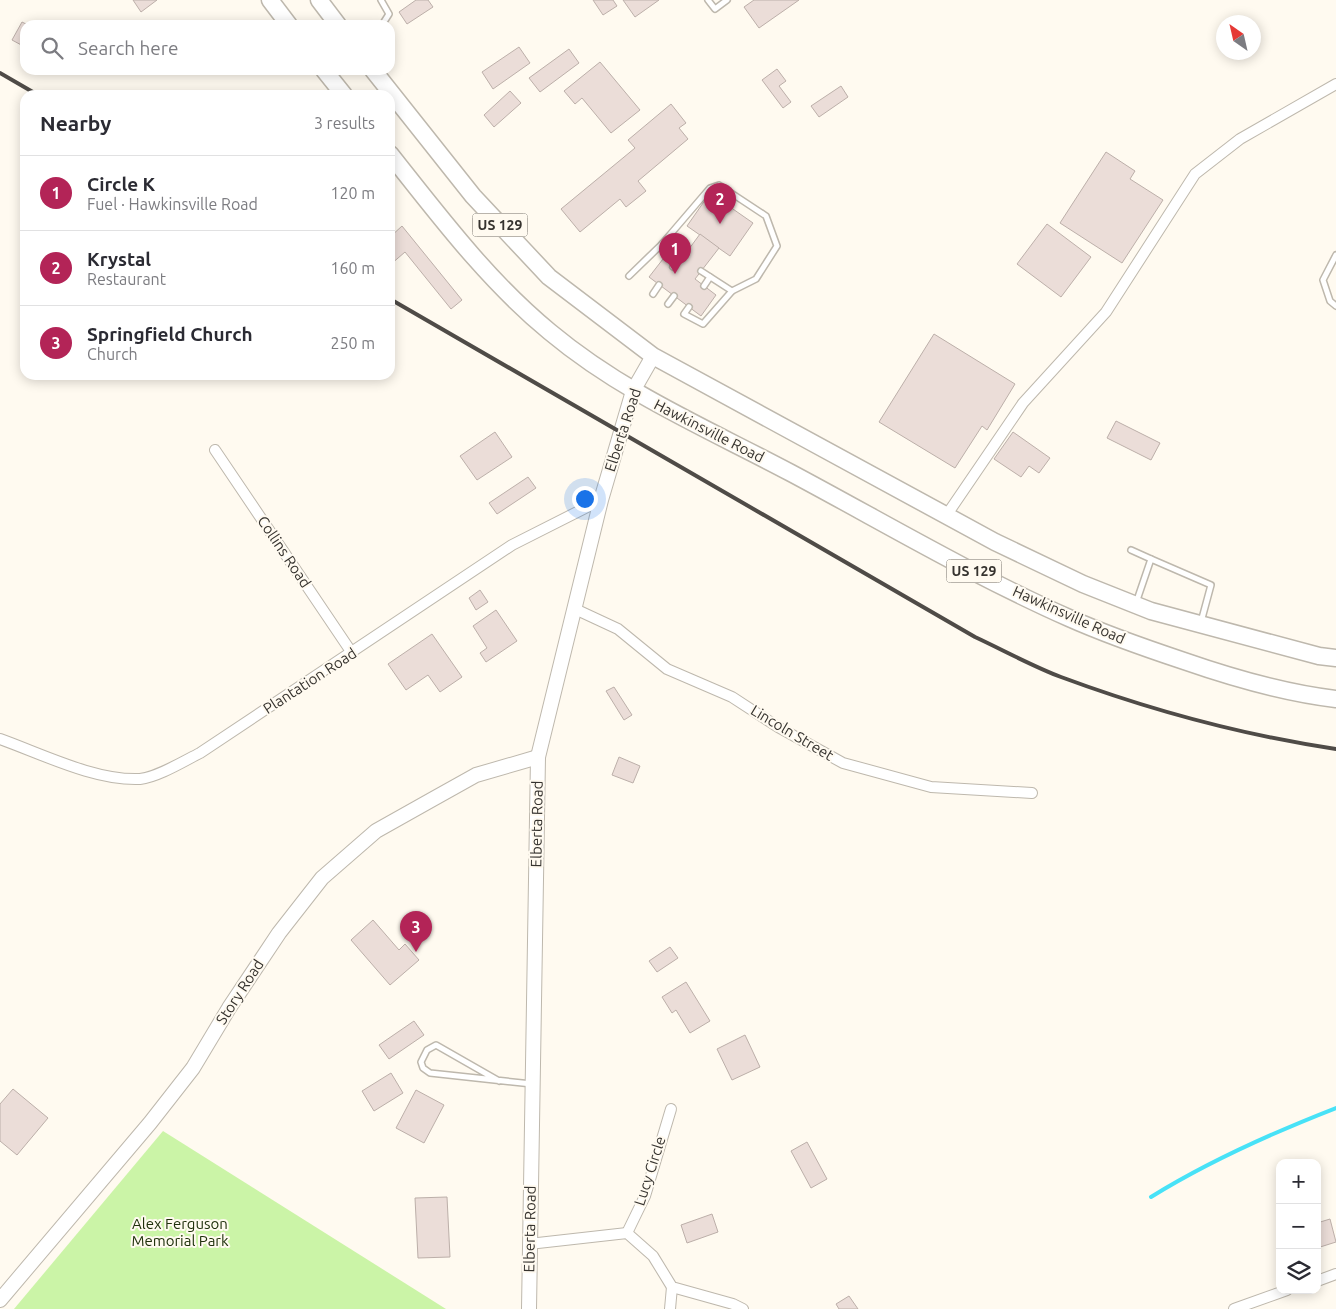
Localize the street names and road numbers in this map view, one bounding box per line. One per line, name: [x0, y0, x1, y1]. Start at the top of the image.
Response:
road number: US 129: [472, 214, 528, 236]
street label: Elberta Road: [601, 386, 644, 474]
street label: Hawkinsville Road: [651, 395, 767, 466]
street label: Collins Road: [254, 513, 315, 591]
road number: US 129: [946, 560, 1002, 582]
street label: Hawkinsville Road: [1010, 582, 1128, 647]
street label: Plantation Road: [260, 644, 360, 717]
street label: Lincoln Street: [748, 701, 837, 764]
street label: Elberta Road: [527, 781, 546, 867]
street label: Story Road: [212, 956, 267, 1027]
street label: Lucy Circle: [630, 1134, 669, 1208]
street label: Elberta Road: [520, 1186, 539, 1272]

